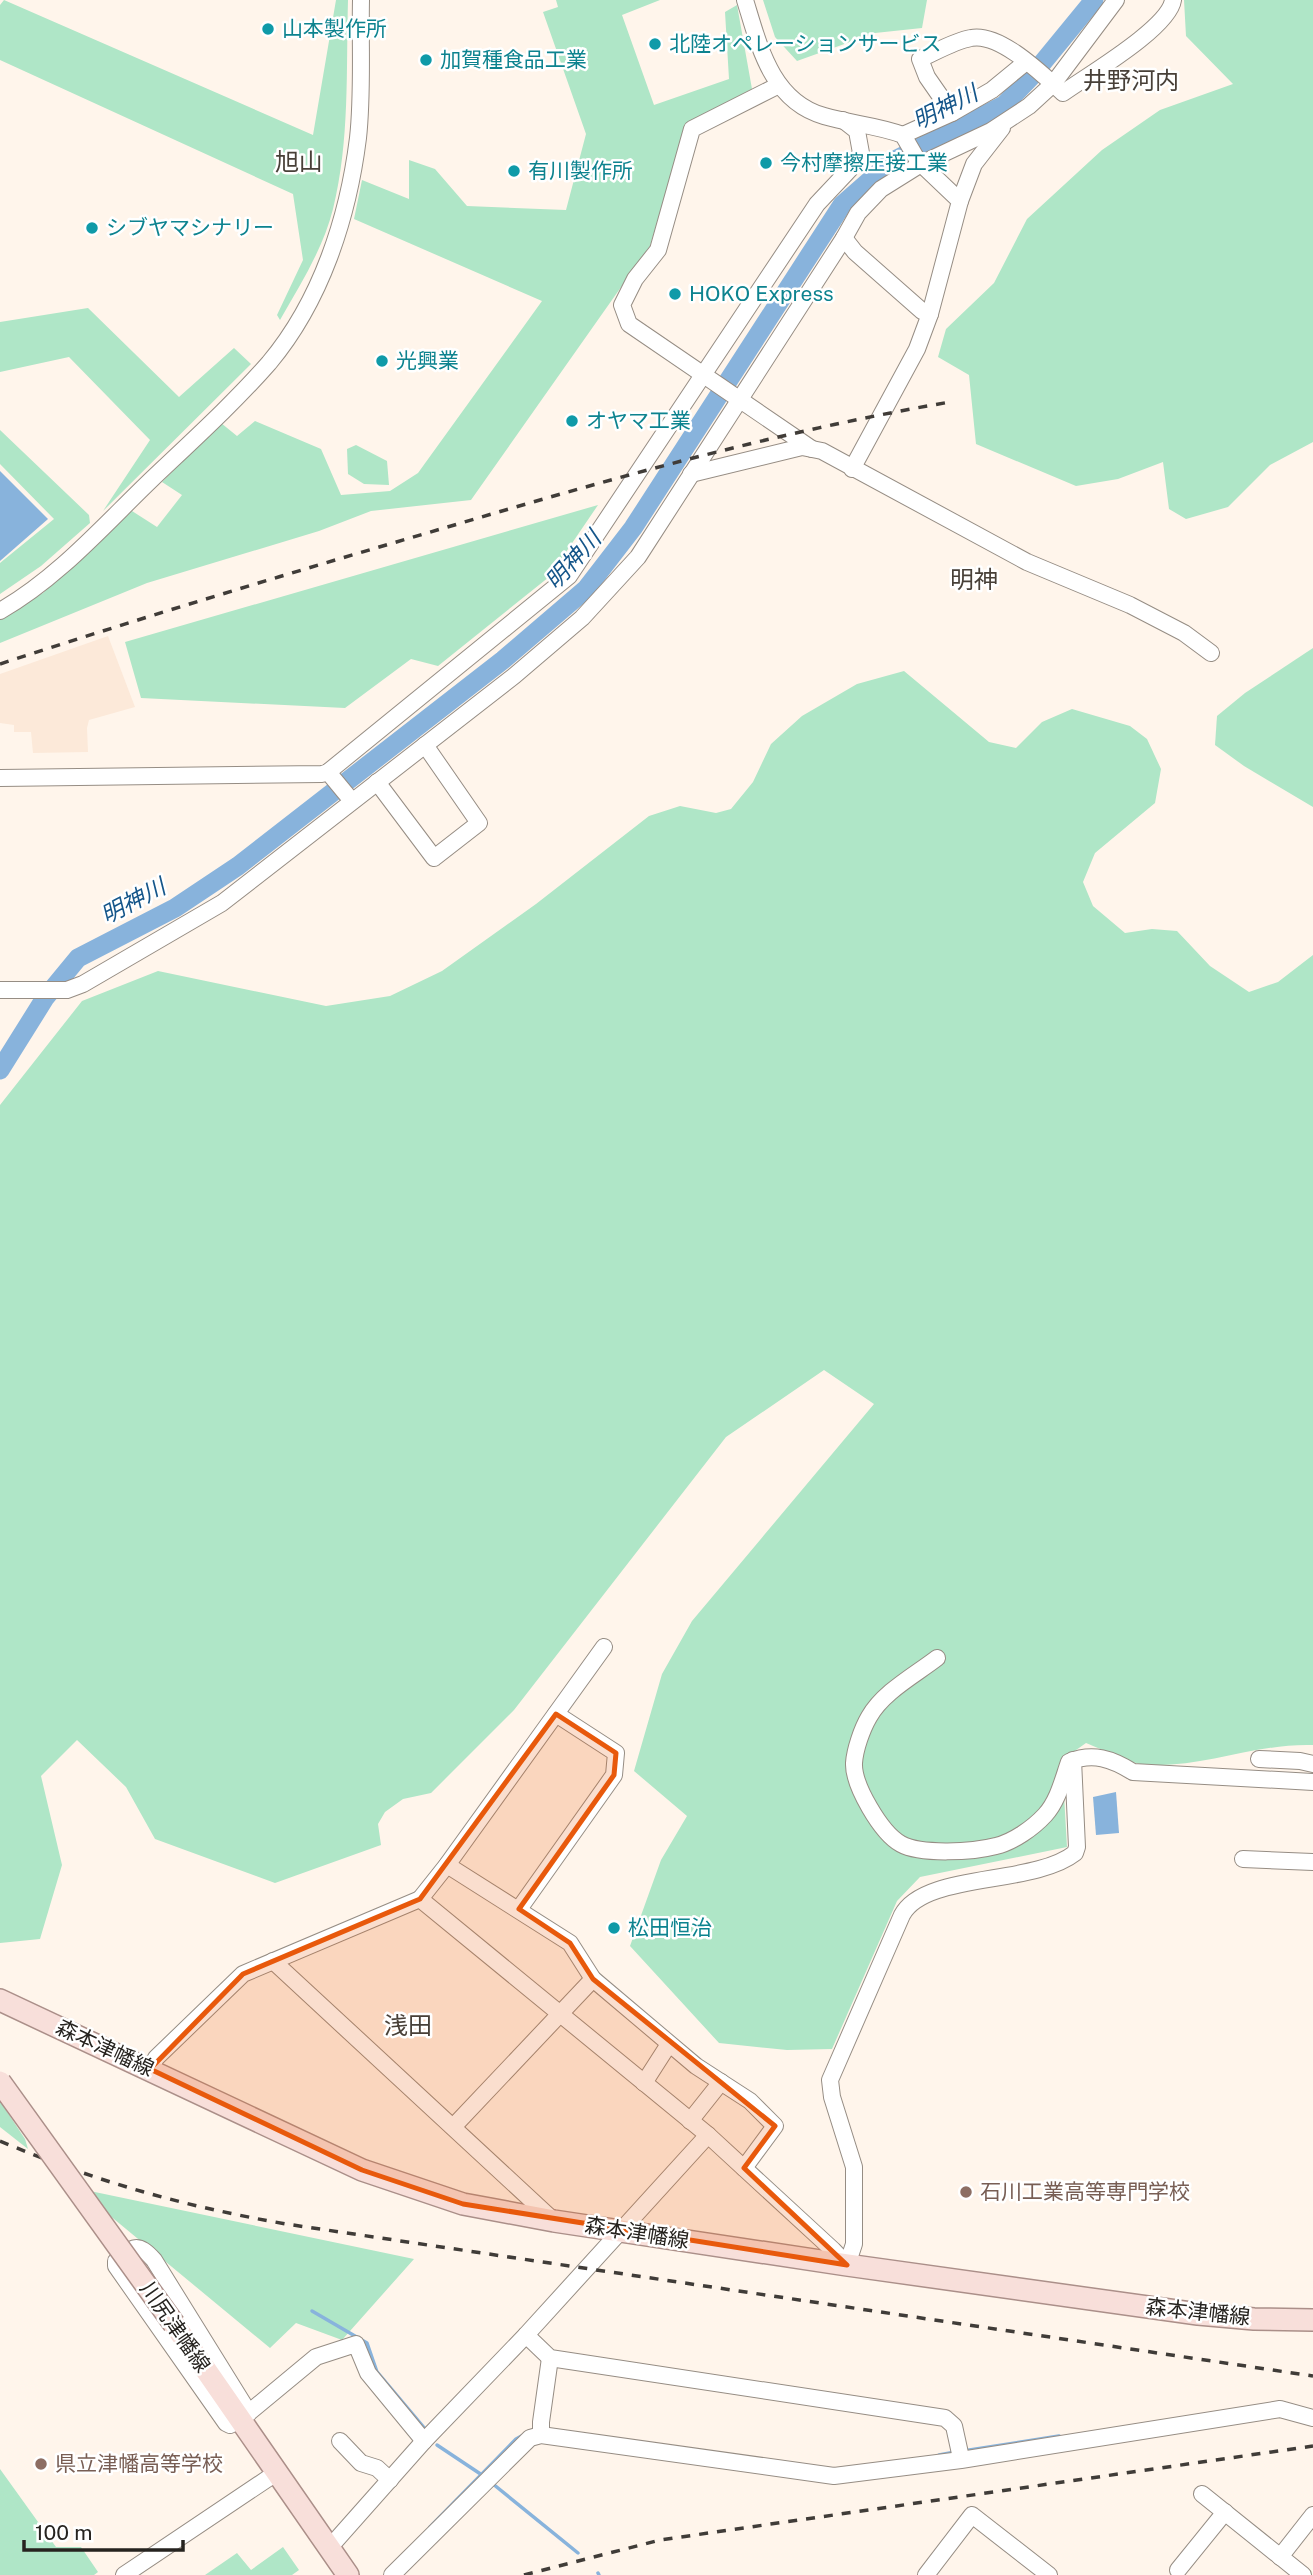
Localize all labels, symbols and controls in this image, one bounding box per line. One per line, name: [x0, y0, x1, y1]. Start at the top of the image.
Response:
place label: 山本製作所: [282, 16, 387, 41]
marker: 山本製作所: [260, 21, 276, 37]
place label: 北陸オペレーションサービス: [669, 31, 942, 56]
marker: 北陸オペレーションサービス: [647, 36, 663, 52]
place label: 加賀種食品工業: [440, 47, 587, 72]
marker: 加賀種食品工業: [418, 52, 434, 68]
district label: 井野河内: [1083, 66, 1179, 94]
water label: 明神川: [908, 78, 984, 134]
district label: 旭山: [275, 147, 323, 175]
place label: 今村摩擦圧接工業: [780, 150, 948, 175]
marker: 今村摩擦圧接工業: [758, 155, 774, 171]
place label: 有川製作所: [528, 158, 633, 183]
marker: 有川製作所: [506, 163, 522, 179]
place label: シブヤマシナリー: [106, 215, 274, 240]
marker: シブヤマシナリー: [84, 220, 100, 236]
place label: HOKO Express: [689, 281, 834, 306]
marker: HOKO Express: [667, 286, 683, 302]
place label: 光興業: [396, 348, 459, 373]
marker: 光興業: [374, 353, 390, 369]
place label: オヤマ工業: [586, 408, 691, 433]
marker: オヤマ工業: [564, 413, 580, 429]
water label: 明神川: [540, 523, 608, 594]
district label: 明神: [950, 565, 998, 593]
water label: 明神川: [96, 871, 172, 929]
place label: 松田恒治: [628, 1915, 712, 1940]
marker: 松田恒治: [606, 1920, 622, 1936]
district label: 浅田: [384, 2011, 432, 2039]
street label: 森本津幡線: [52, 2014, 158, 2081]
place label: 石川工業高等専門学校: [980, 2179, 1190, 2204]
marker: 石川工業高等専門学校: [958, 2184, 974, 2200]
street label: 森本津幡線: [583, 2212, 691, 2253]
street label: 川尻津幡線: [135, 2277, 216, 2377]
street label: 森本津幡線: [1145, 2294, 1252, 2329]
place label: 県立津幡高等学校: [55, 2451, 223, 2476]
marker: 県立津幡高等学校: [33, 2456, 49, 2472]
scale bar: [24, 2508, 184, 2552]
text: 100 m: [35, 2520, 92, 2545]

